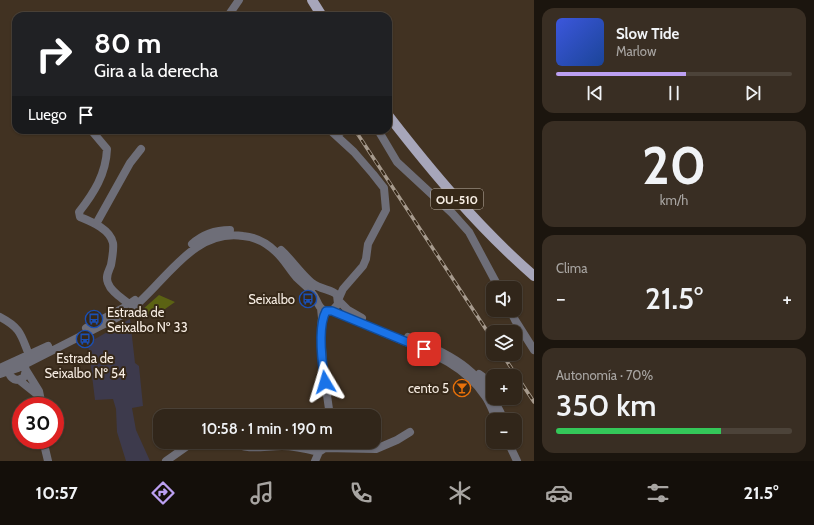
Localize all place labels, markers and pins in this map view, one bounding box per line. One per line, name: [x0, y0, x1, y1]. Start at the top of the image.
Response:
bus stop icon: Seixalbo: [298, 289, 318, 309]
place label: Seixalbo: [248, 291, 295, 307]
place label: Estrada de Seixalbo Nº 33: [107, 304, 188, 335]
bus stop icon: Estrada de Seixalbo Nº 33: [84, 309, 104, 329]
bus stop icon: Estrada de Seixalbo Nº 54: [75, 329, 95, 349]
pin: [407, 332, 441, 366]
place label: Estrada de Seixalbo Nº 54: [44, 350, 126, 381]
bar icon: cento 5: [452, 378, 472, 398]
place label: cento 5: [408, 380, 449, 396]

